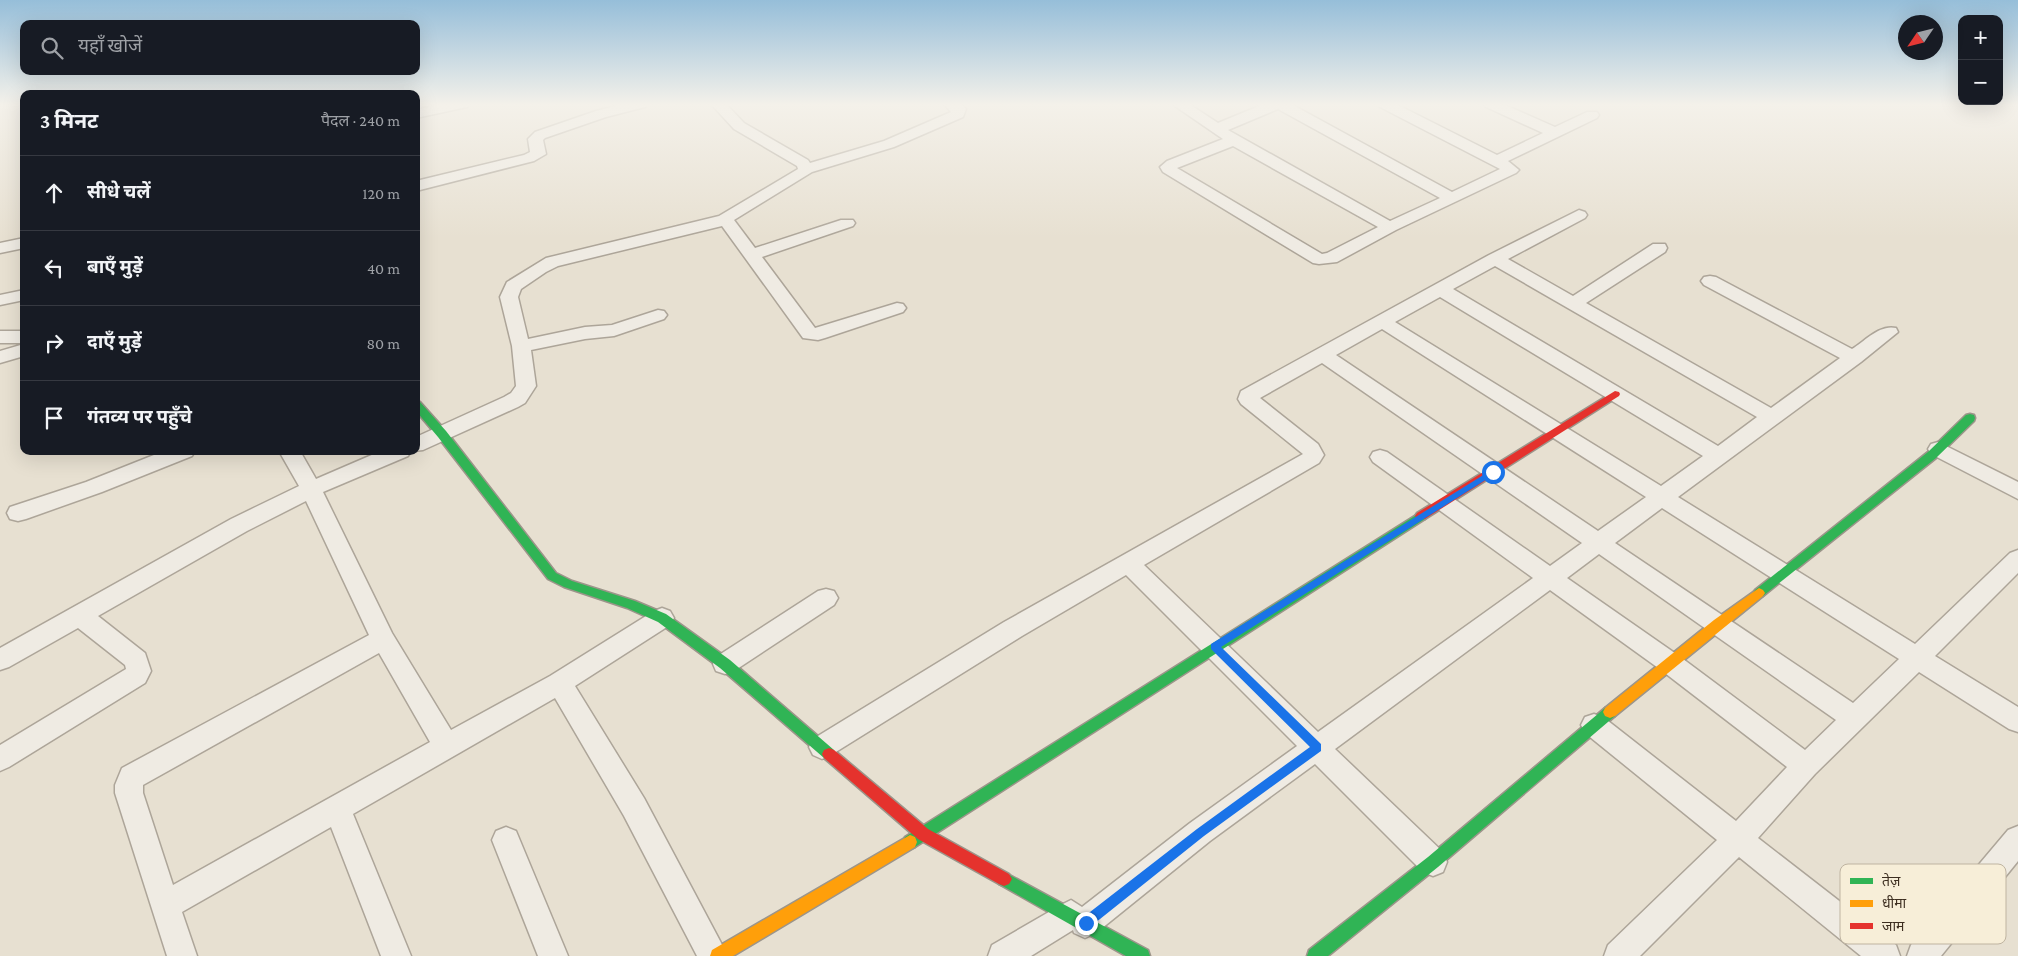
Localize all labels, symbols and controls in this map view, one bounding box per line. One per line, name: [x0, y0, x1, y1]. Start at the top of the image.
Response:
north arrow: [1898, 15, 1943, 60]
map controls: [1958, 15, 2003, 105]
button: +: [1958, 15, 2003, 60]
search box: [20, 20, 420, 75]
icon: search: [38, 34, 66, 62]
text: यहाँ खोजें: [78, 35, 142, 56]
button: −: [1958, 60, 2003, 105]
text: 3 मिनट: [40, 109, 98, 133]
text: पैदल · 240 m: [321, 112, 400, 129]
icon: ahead: [40, 179, 68, 207]
text: सीधे चलें: [87, 181, 151, 202]
text: 120 m: [362, 185, 400, 202]
icon: left: [40, 254, 68, 282]
text: बाएँ मुड़ें: [87, 256, 143, 277]
text: 40 m: [367, 260, 400, 277]
icon: right: [40, 329, 68, 357]
text: दाएँ मुड़ें: [87, 331, 142, 352]
text: 80 m: [366, 335, 400, 352]
icon: arrive: [40, 404, 68, 432]
text: गंतव्य पर पहुँचे: [87, 406, 192, 427]
route start: [1482, 461, 1505, 484]
legend: [1840, 864, 2006, 944]
text: तेज़: [1882, 872, 1901, 889]
text: धीमा: [1882, 895, 1907, 911]
route end: [1075, 912, 1098, 935]
text: जाम: [1882, 918, 1905, 934]

